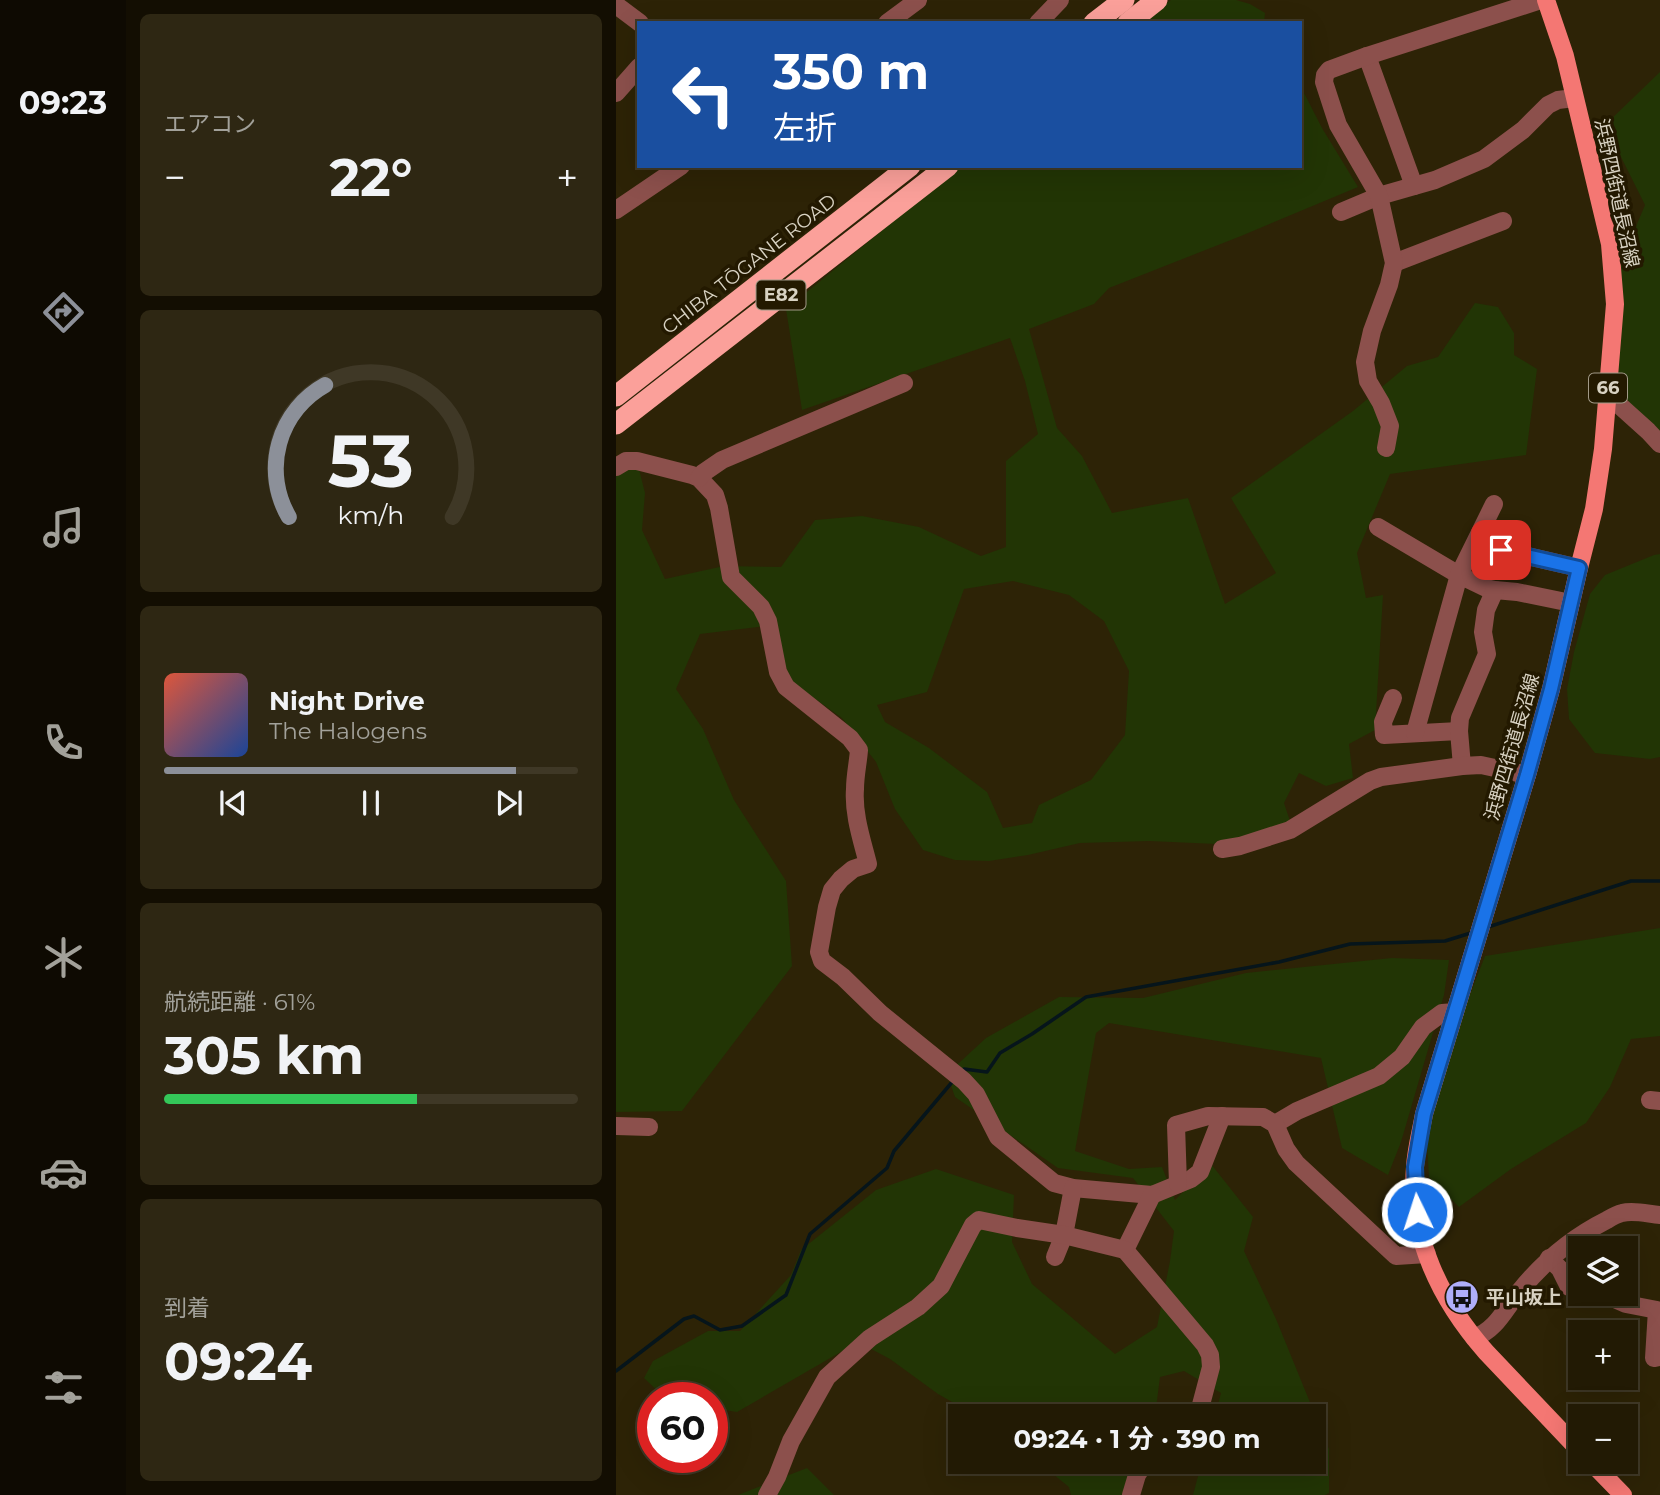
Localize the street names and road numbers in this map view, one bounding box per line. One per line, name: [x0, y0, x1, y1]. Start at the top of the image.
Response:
street label: 浜野四街道長沼線: [1590, 116, 1644, 270]
street label: CHIBA TŌGANE ROAD: [657, 189, 841, 339]
road number: E82: [756, 281, 806, 310]
road number: 66: [1589, 374, 1627, 402]
street label: 浜野四街道長沼線: [1480, 671, 1544, 823]

